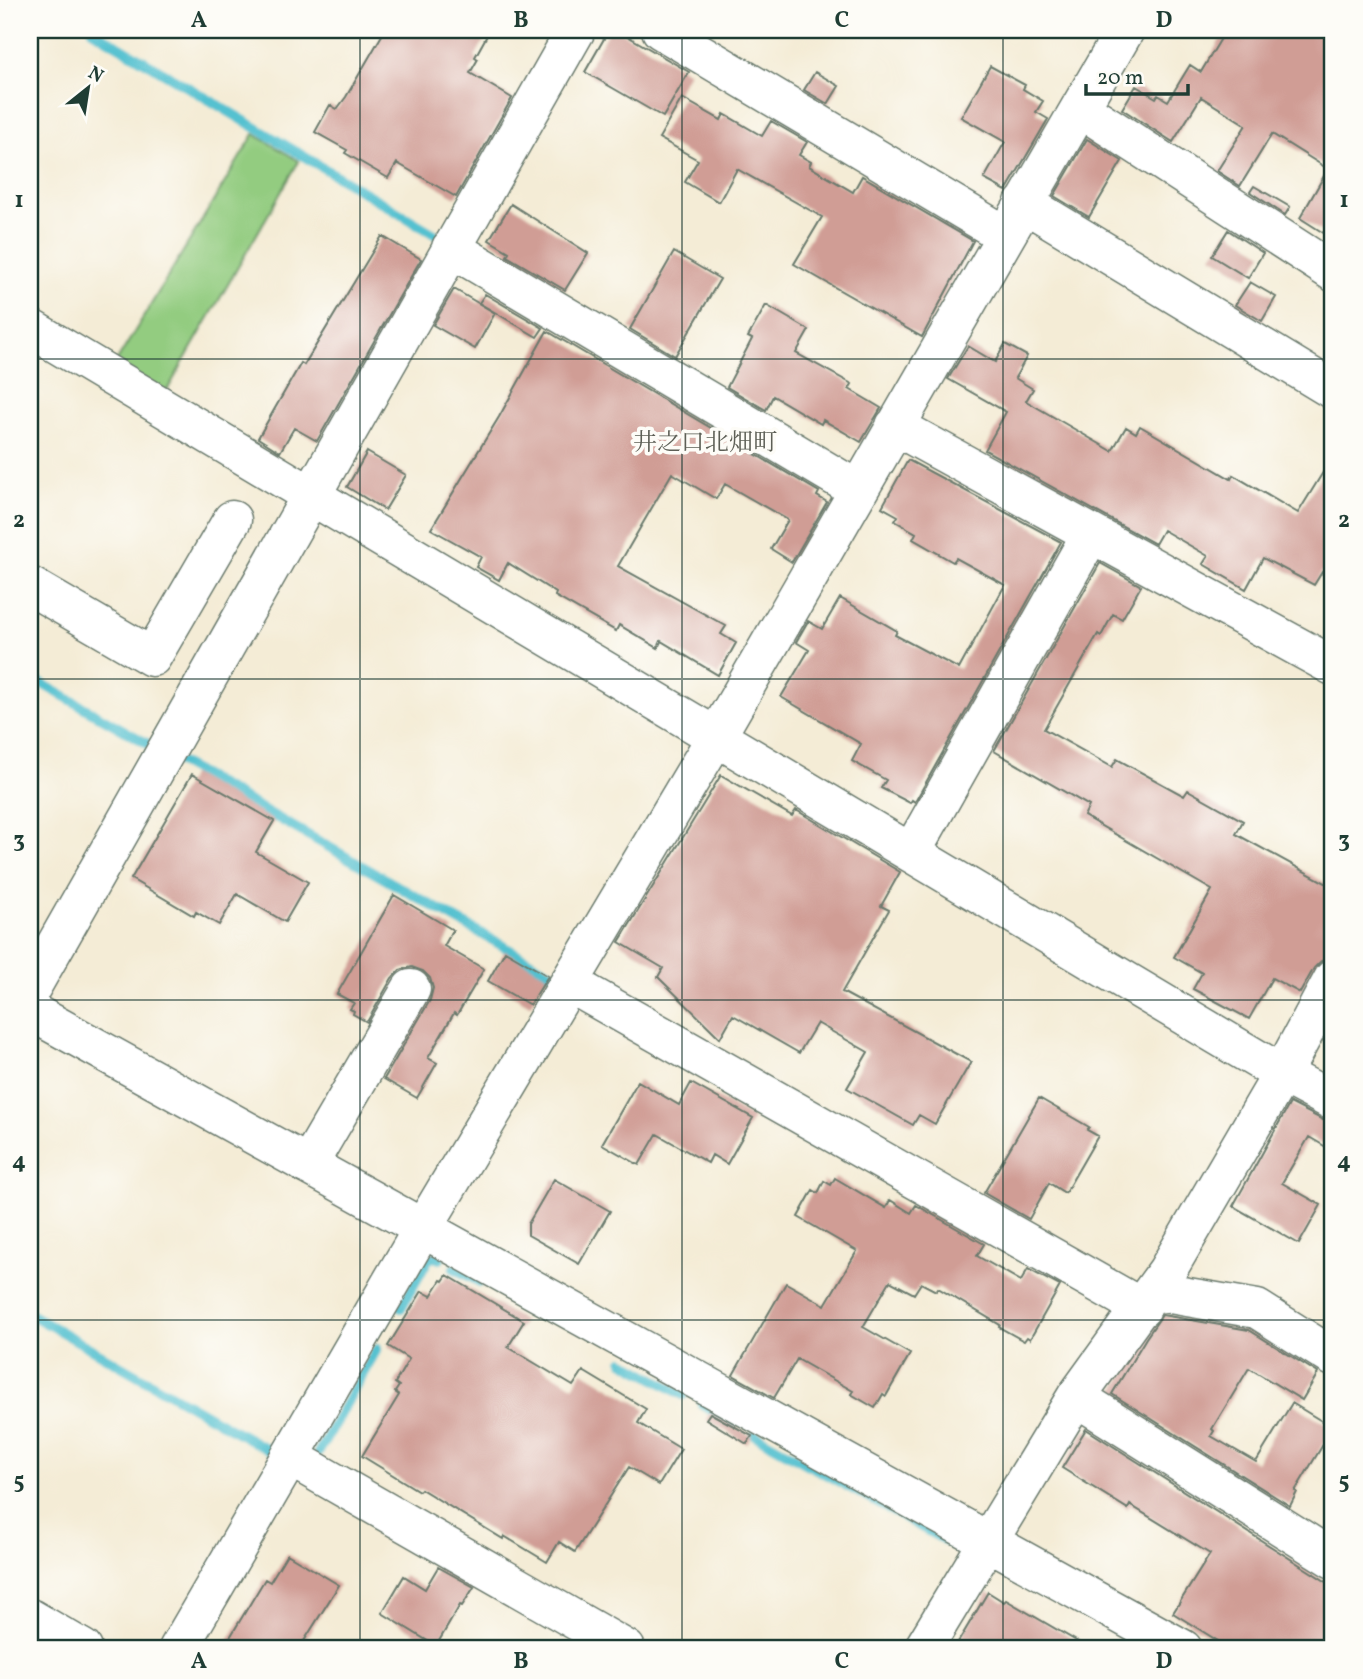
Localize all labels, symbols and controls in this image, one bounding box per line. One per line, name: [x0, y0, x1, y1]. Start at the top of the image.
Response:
text: A: [191, 5, 207, 37]
text: B: [513, 5, 529, 37]
text: C: [835, 5, 849, 37]
text: D: [1156, 5, 1173, 37]
north arrow: [52, 52, 122, 122]
scale bar: [1086, 52, 1188, 96]
text: N: [83, 60, 108, 90]
text: 20 m: [1097, 64, 1143, 93]
text: 1: [14, 185, 24, 217]
text: 1: [1339, 185, 1349, 217]
district label: 井之口北畑町: [633, 427, 777, 461]
text: 2: [13, 505, 25, 537]
text: 2: [1338, 505, 1350, 537]
text: 3: [13, 825, 25, 857]
text: 3: [1338, 825, 1350, 857]
text: 4: [12, 1146, 26, 1178]
text: 4: [1337, 1146, 1351, 1178]
text: 5: [13, 1466, 25, 1498]
text: 5: [1338, 1466, 1350, 1498]
text: A: [191, 1646, 207, 1678]
text: B: [513, 1646, 529, 1678]
text: C: [835, 1646, 849, 1678]
text: D: [1156, 1646, 1173, 1678]

